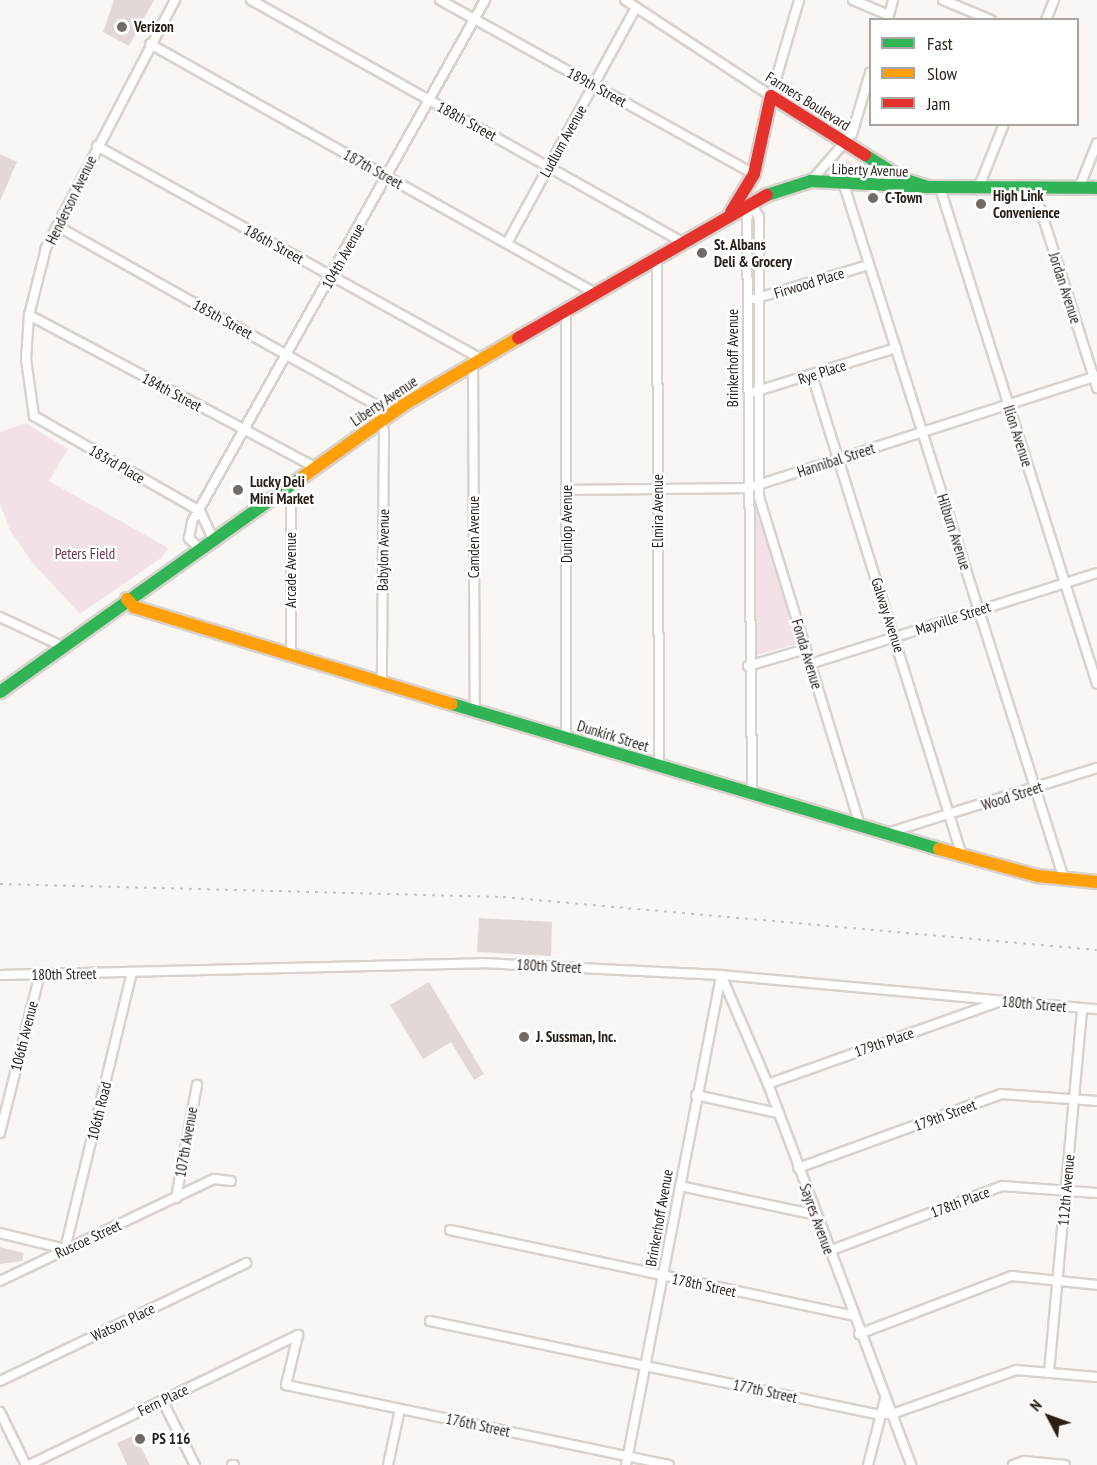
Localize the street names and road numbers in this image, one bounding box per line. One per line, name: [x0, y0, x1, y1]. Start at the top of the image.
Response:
street label: 189th Street: [564, 63, 630, 111]
street label: Farmers Boulevard: [762, 68, 854, 134]
street label: 188th Street: [434, 97, 500, 145]
street label: Ludlum Avenue: [536, 102, 590, 180]
street label: 187th Street: [340, 145, 406, 193]
street label: Henderson Avenue: [42, 153, 100, 247]
street label: Liberty Avenue: [831, 160, 909, 180]
street label: 186th Street: [241, 220, 307, 268]
street label: 104th Avenue: [318, 220, 368, 292]
street label: Jordan Avenue: [1045, 250, 1085, 326]
street label: Firwood Place: [772, 264, 846, 302]
street label: 185th Street: [190, 295, 256, 343]
street label: Brinkerhoff Avenue: [724, 309, 742, 407]
street label: Rye Place: [796, 356, 848, 388]
street label: 184th Street: [139, 369, 205, 415]
street label: Liberty Avenue: [347, 372, 421, 430]
street label: Ilion Avenue: [999, 403, 1037, 469]
street label: Hannibal Street: [795, 439, 877, 481]
street label: 183rd Place: [86, 441, 148, 487]
street label: Elmira Avenue: [649, 474, 667, 548]
street label: Dunlop Avenue: [558, 485, 576, 563]
street label: Hilburn Avenue: [933, 491, 975, 573]
street label: Camden Avenue: [465, 496, 483, 578]
street label: Babylon Avenue: [373, 508, 393, 592]
street label: Arcade Avenue: [282, 532, 300, 608]
street label: Galway Avenue: [867, 575, 909, 655]
street label: Mayville Street: [913, 597, 993, 639]
street label: Fonda Avenue: [788, 617, 826, 691]
street label: Dunkirk Street: [575, 717, 651, 755]
street label: Wood Street: [979, 778, 1045, 814]
street label: 180th Street: [516, 955, 582, 977]
street label: 180th Street: [31, 964, 97, 984]
street label: 180th Street: [1001, 992, 1067, 1016]
street label: 106th Avenue: [7, 999, 41, 1073]
street label: 179th Place: [852, 1023, 916, 1061]
street label: 106th Road: [83, 1080, 115, 1142]
street label: 179th Street: [911, 1095, 979, 1135]
street label: 107th Avenue: [171, 1105, 201, 1179]
street label: 112th Avenue: [1054, 1153, 1078, 1227]
street label: Brinkerhoff Avenue: [642, 1168, 676, 1268]
street label: Sayres Avenue: [796, 1181, 838, 1257]
street label: 178th Place: [928, 1183, 992, 1221]
street label: Ruscoe Street: [52, 1216, 124, 1262]
street label: 178th Street: [670, 1269, 738, 1301]
street label: Watson Place: [88, 1299, 158, 1345]
street label: 177th Street: [731, 1375, 799, 1407]
street label: Fern Place: [135, 1380, 191, 1420]
street label: 176th Street: [444, 1409, 512, 1441]

